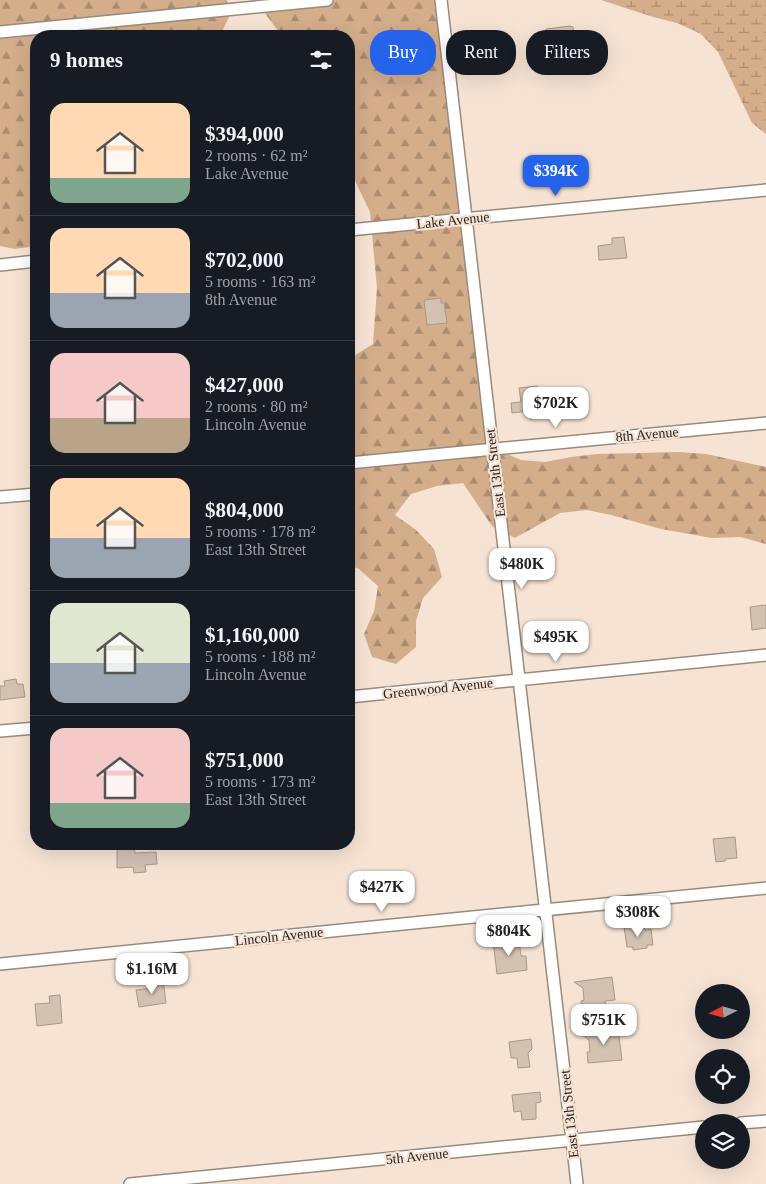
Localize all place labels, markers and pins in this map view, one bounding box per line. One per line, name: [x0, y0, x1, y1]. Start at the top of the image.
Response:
pin: $394K: [521, 154, 591, 197]
pin: $702K: [521, 386, 591, 429]
pin: $480K: [487, 548, 557, 590]
pin: $495K: [521, 620, 591, 663]
pin: $427K: [347, 870, 417, 913]
pin: $308K: [603, 896, 673, 938]
pin: $804K: [474, 914, 544, 957]
pin: $1.16M: [111, 952, 193, 995]
pin: $751K: [569, 1004, 639, 1046]

